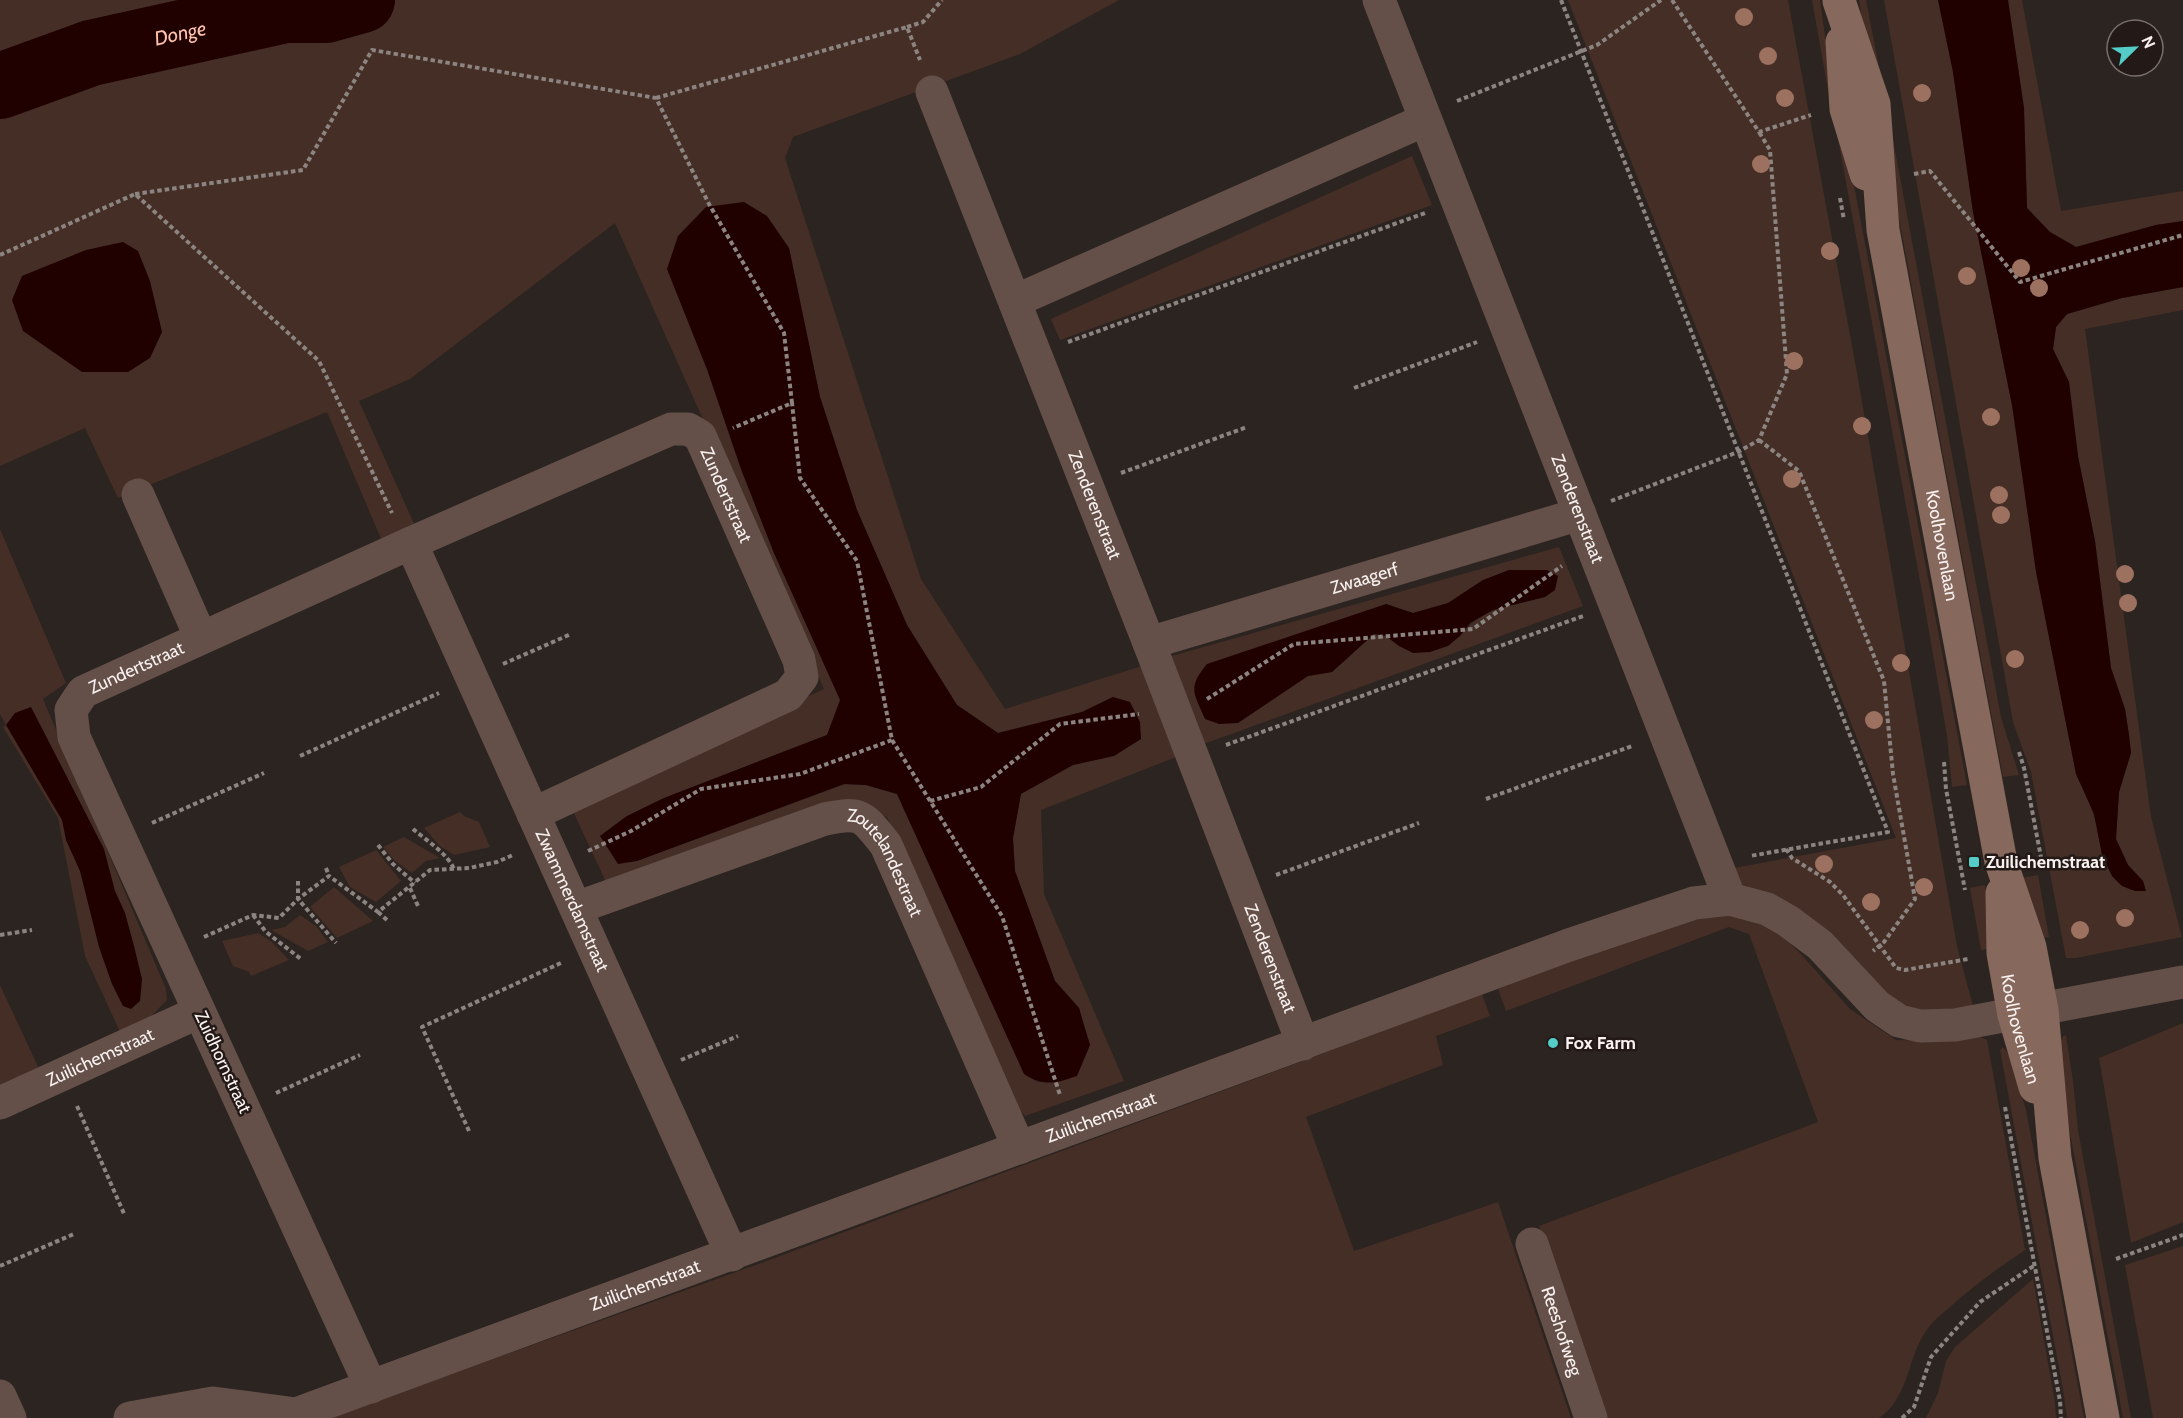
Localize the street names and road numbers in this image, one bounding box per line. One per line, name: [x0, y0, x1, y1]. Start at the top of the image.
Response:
street label: Zundertstraat: [695, 444, 757, 546]
street label: Zenderenstraat: [1063, 448, 1126, 563]
street label: Zenderenstraat: [1546, 451, 1609, 566]
street label: Koolhovenlaan: [1921, 488, 1963, 603]
street label: Zwaagerf: [1328, 558, 1401, 599]
street label: Zundertstraat: [85, 637, 187, 699]
street label: Zoutelandestraat: [846, 804, 927, 920]
street label: Zwammerdamstraat: [530, 826, 614, 975]
street label: Zenderenstraat: [1239, 901, 1301, 1016]
street label: Koolhovenlaan: [1996, 972, 2045, 1087]
street label: Zuidhornstraat: [190, 1007, 256, 1117]
street label: Zuilichemstraat: [43, 1023, 157, 1091]
street label: Zuilichemstraat: [1043, 1087, 1159, 1148]
street label: Zuilichemstraat: [587, 1255, 703, 1316]
street label: Reeshofweg: [1536, 1284, 1587, 1380]

